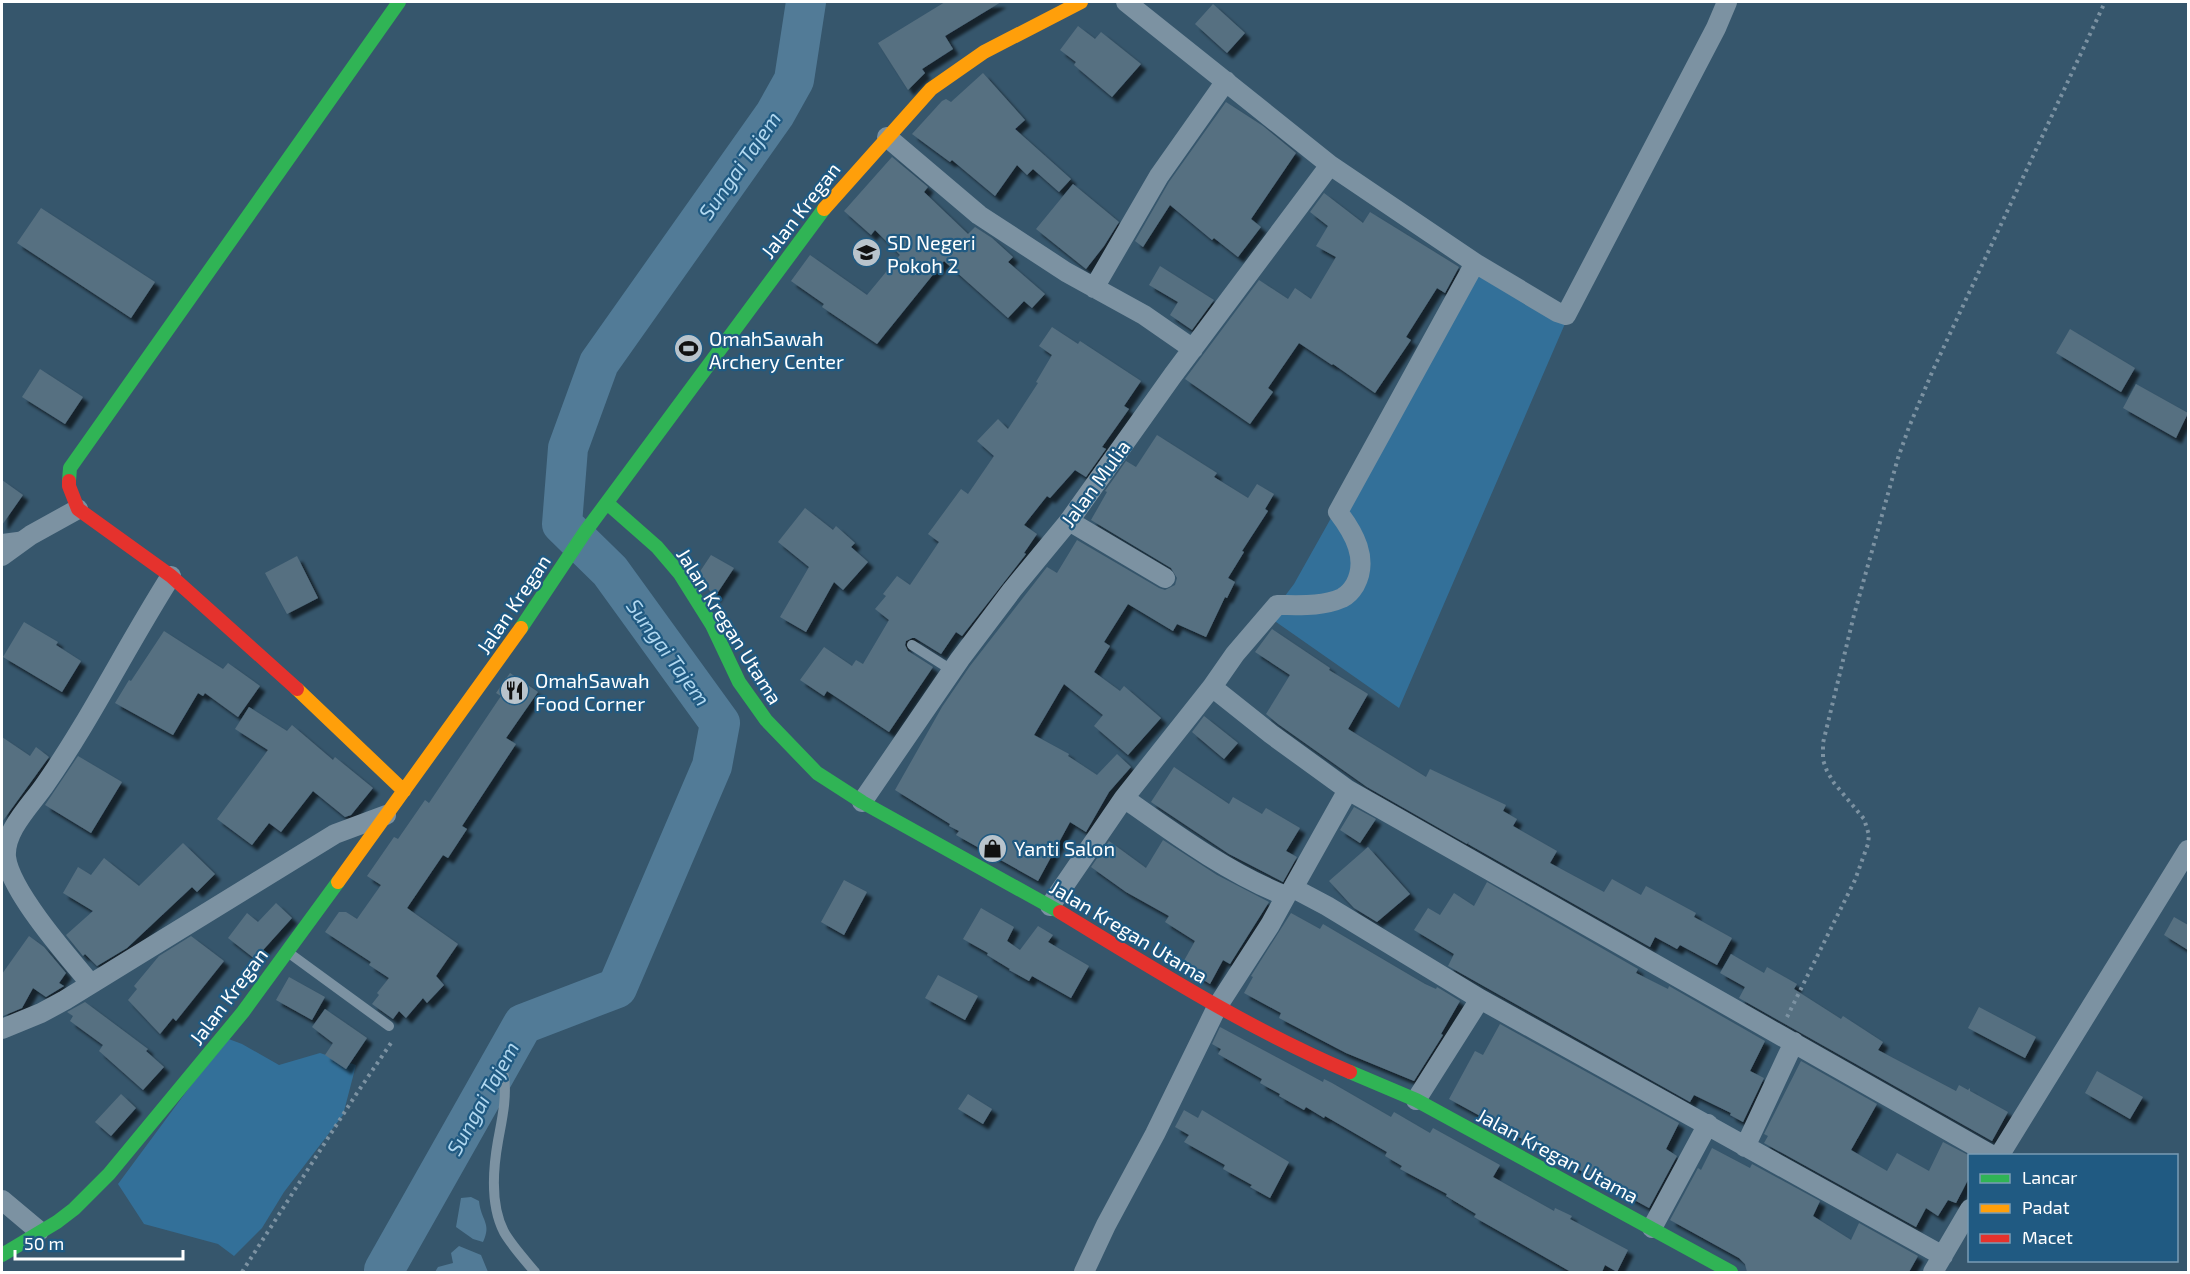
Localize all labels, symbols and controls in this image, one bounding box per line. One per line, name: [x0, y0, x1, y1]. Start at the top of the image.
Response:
water label: Sungai Tajem: [693, 106, 786, 224]
street label: Jalan Kregan: [755, 157, 845, 263]
place label: SD Negeri Pokoh 2: [887, 230, 976, 277]
school or university icon: SD Negeri Pokoh 2: [850, 237, 882, 269]
place label: OmahSawah Archery Center: [709, 326, 844, 373]
sports icon: OmahSawah Archery Center: [672, 333, 704, 365]
street label: Jalan Mulia: [1055, 435, 1135, 531]
street label: Jalan Kregan Utama: [672, 543, 788, 709]
street label: Jalan Kregan: [471, 550, 555, 658]
water label: Sungai Tajem: [621, 594, 716, 711]
place label: OmahSawah Food Corner: [535, 668, 650, 715]
restaurant icon: OmahSawah Food Corner: [498, 675, 530, 707]
shop icon: Yanti Salon: [977, 832, 1009, 864]
place label: Yanti Salon: [1014, 836, 1115, 860]
street label: Jalan Kregan Utama: [1046, 874, 1212, 988]
street label: Jalan Kregan: [184, 943, 272, 1049]
water label: Sungai Tajem: [441, 1037, 524, 1160]
street label: Jalan Kregan Utama: [1473, 1102, 1643, 1208]
legend: [1968, 1154, 2178, 1262]
text: Lancar: [2022, 1166, 2078, 1188]
text: Padat: [2022, 1196, 2070, 1218]
scale bar: [15, 1223, 183, 1261]
text: Macet: [2022, 1226, 2073, 1248]
text: 50 m: [24, 1232, 64, 1254]

